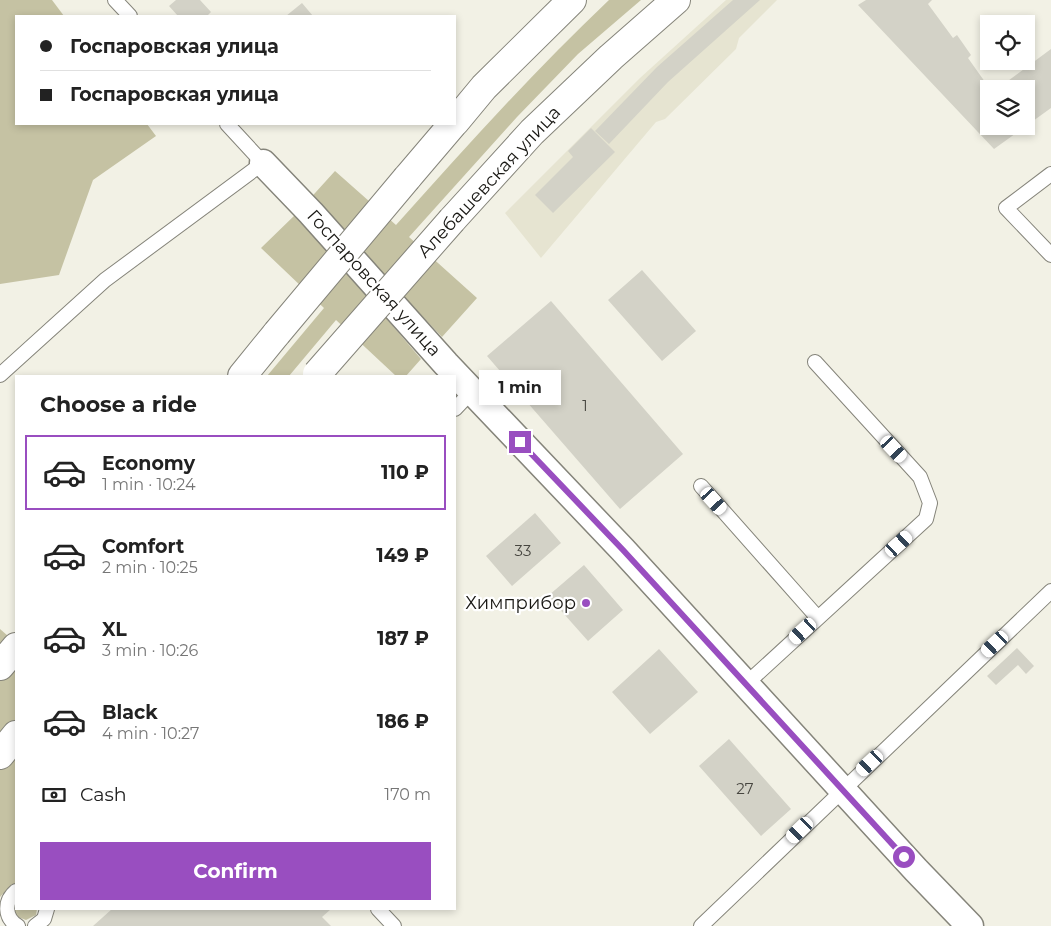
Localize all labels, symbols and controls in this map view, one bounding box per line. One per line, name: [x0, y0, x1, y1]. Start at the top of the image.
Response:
map controls: [980, 15, 1035, 135]
button: locate: [980, 15, 1035, 70]
text: Госпаровская улица: [70, 35, 279, 58]
button: layers: [980, 80, 1035, 135]
text: Госпаровская улица: [70, 83, 279, 106]
street label: Алебашевская улица: [413, 101, 565, 263]
street label: Госпаровская улица: [302, 205, 446, 361]
callout: 1 min: [479, 370, 561, 404]
text: 1 min: [498, 378, 542, 397]
text: Choose a ride: [40, 391, 197, 418]
house number: 1: [582, 396, 588, 415]
route end: [509, 431, 531, 453]
car: [878, 433, 909, 465]
icon: car: [42, 450, 87, 495]
text: Economy: [102, 452, 195, 475]
text: 110 ₽: [381, 461, 429, 484]
text: 1 min · 10:24: [102, 475, 196, 494]
car: [698, 485, 729, 517]
car: [882, 528, 915, 560]
icon: car: [42, 533, 87, 578]
text: Comfort: [102, 535, 184, 558]
house number: 33: [515, 541, 531, 560]
text: 149 ₽: [376, 544, 429, 567]
text: 2 min · 10:25: [102, 558, 198, 577]
place label: Химприбор: [465, 592, 576, 614]
marker: Химприбор: [580, 597, 592, 609]
car: [786, 615, 819, 647]
icon: car: [42, 616, 87, 661]
text: XL: [102, 618, 127, 641]
text: 187 ₽: [377, 627, 429, 650]
car: [978, 628, 1011, 660]
text: 3 min · 10:26: [102, 641, 198, 660]
icon: car: [42, 699, 87, 744]
text: Black: [102, 701, 158, 724]
text: 186 ₽: [377, 710, 429, 733]
text: 4 min · 10:27: [102, 724, 200, 743]
car: [853, 747, 886, 779]
house number: 27: [736, 779, 754, 798]
icon: cash: [40, 781, 68, 809]
text: Cash: [80, 783, 127, 806]
text: 170 m: [384, 785, 431, 804]
car: [783, 814, 816, 846]
button: Confirm: [40, 842, 431, 900]
route start: [893, 846, 915, 868]

